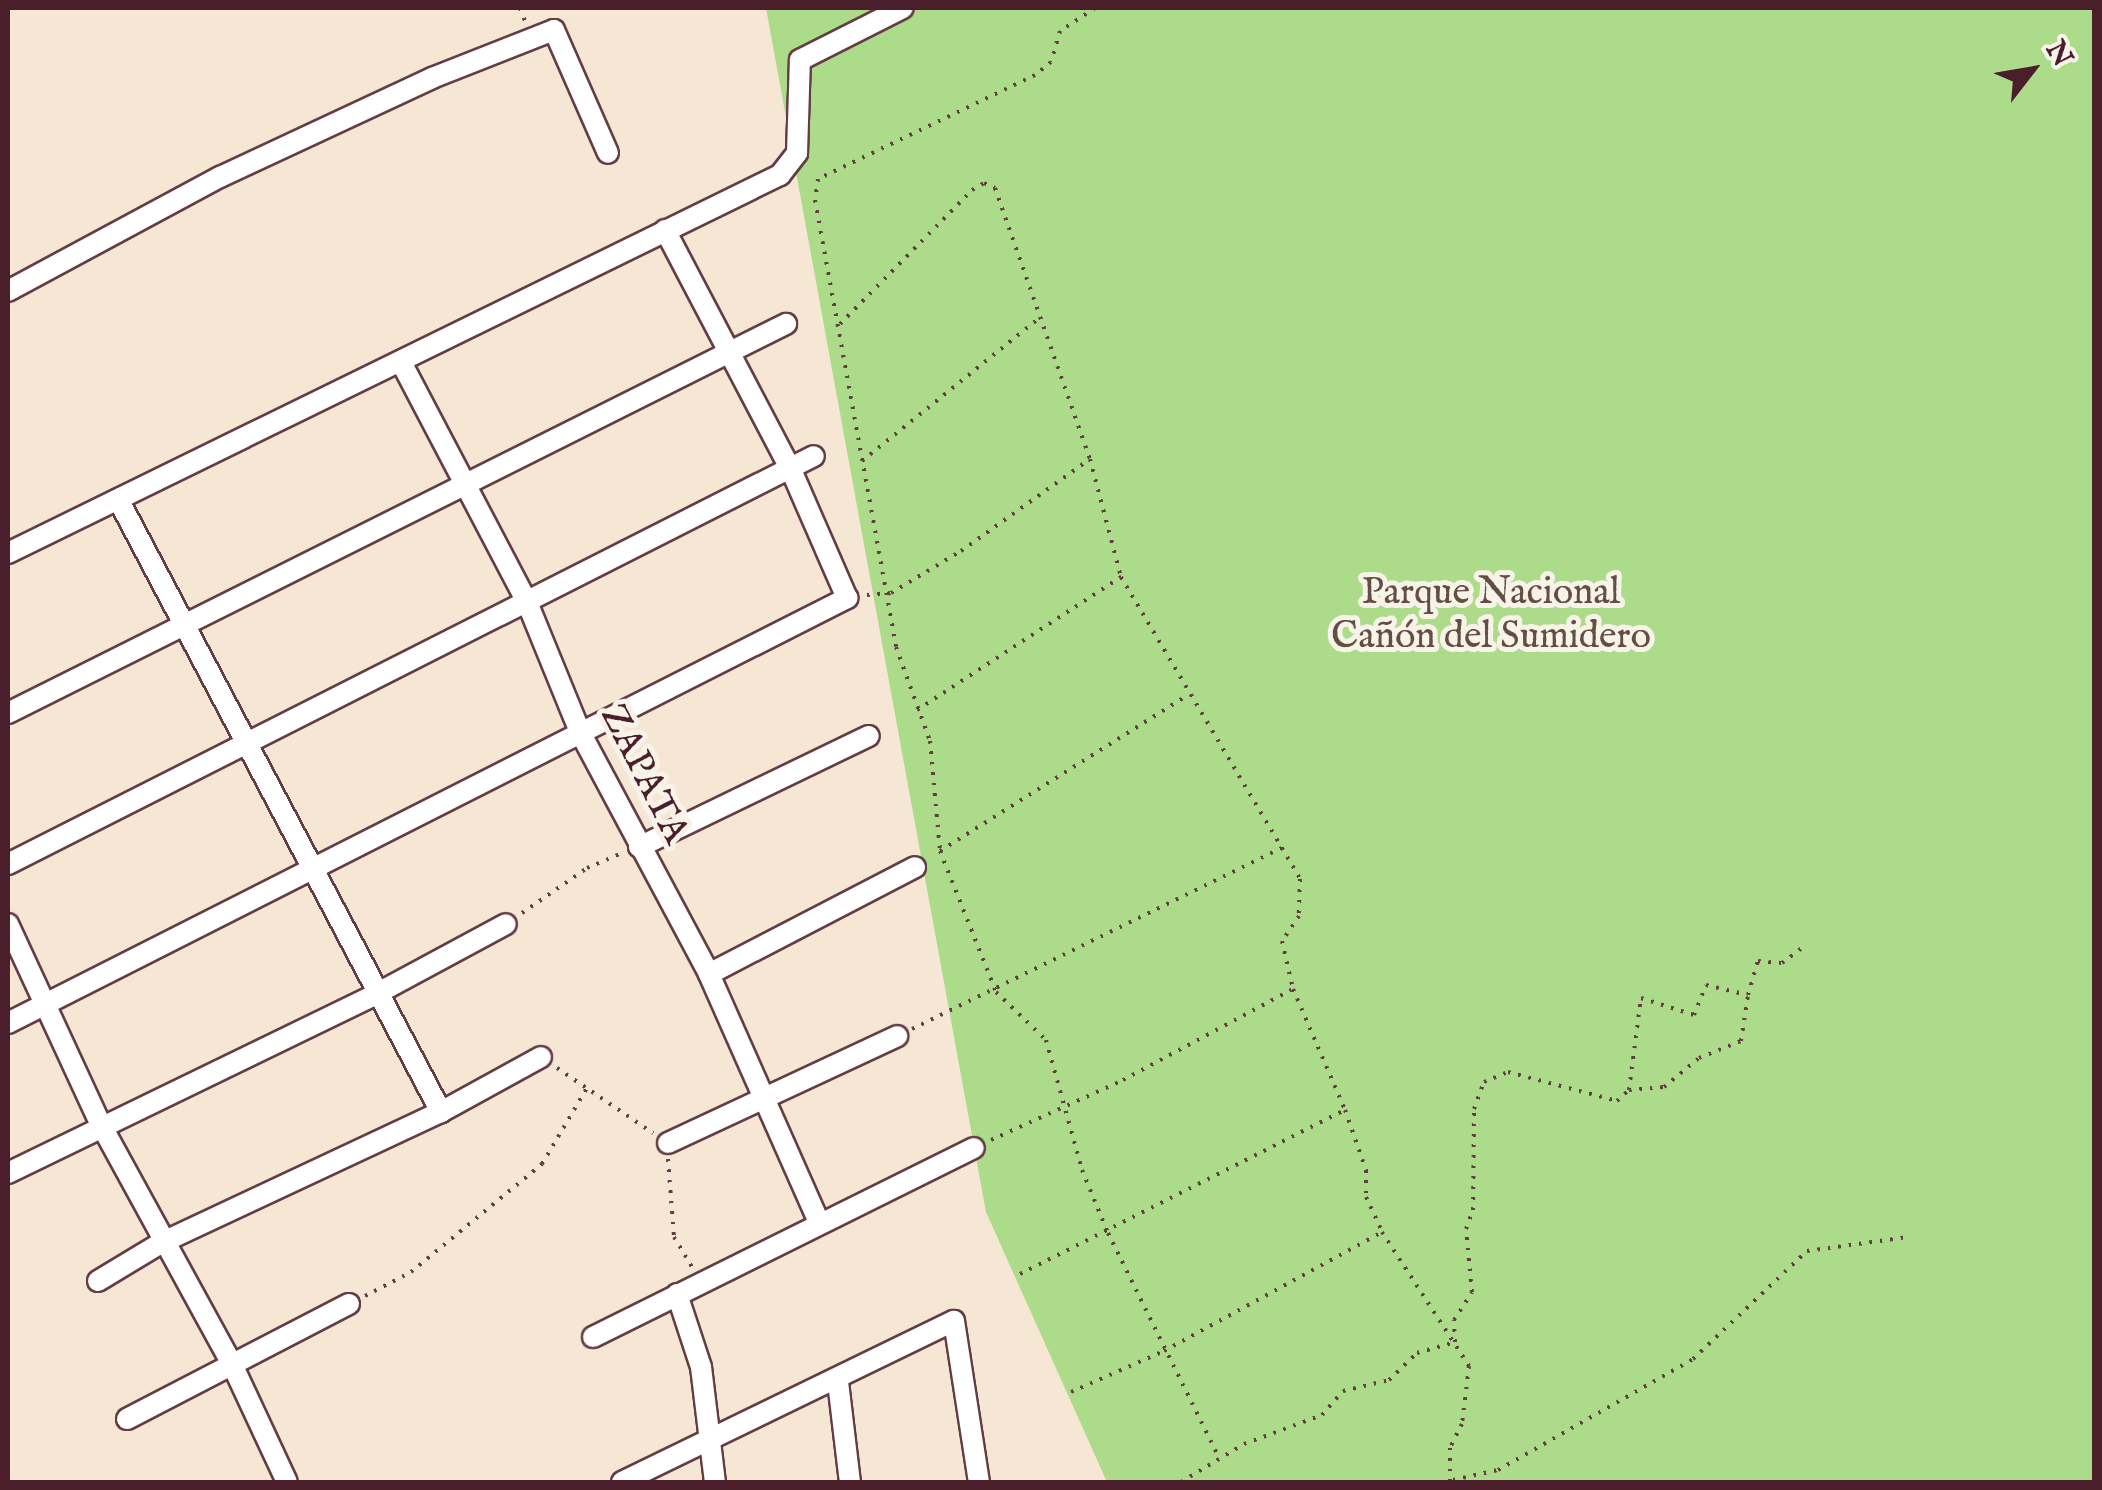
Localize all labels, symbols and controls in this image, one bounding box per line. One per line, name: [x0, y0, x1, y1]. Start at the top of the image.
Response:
north arrow: [1982, 20, 2082, 120]
text: N: [2037, 35, 2079, 74]
park label: Parque Nacional Cañón del Sumidero: [1331, 571, 1651, 660]
street label: ZAPATA: [589, 698, 697, 852]

